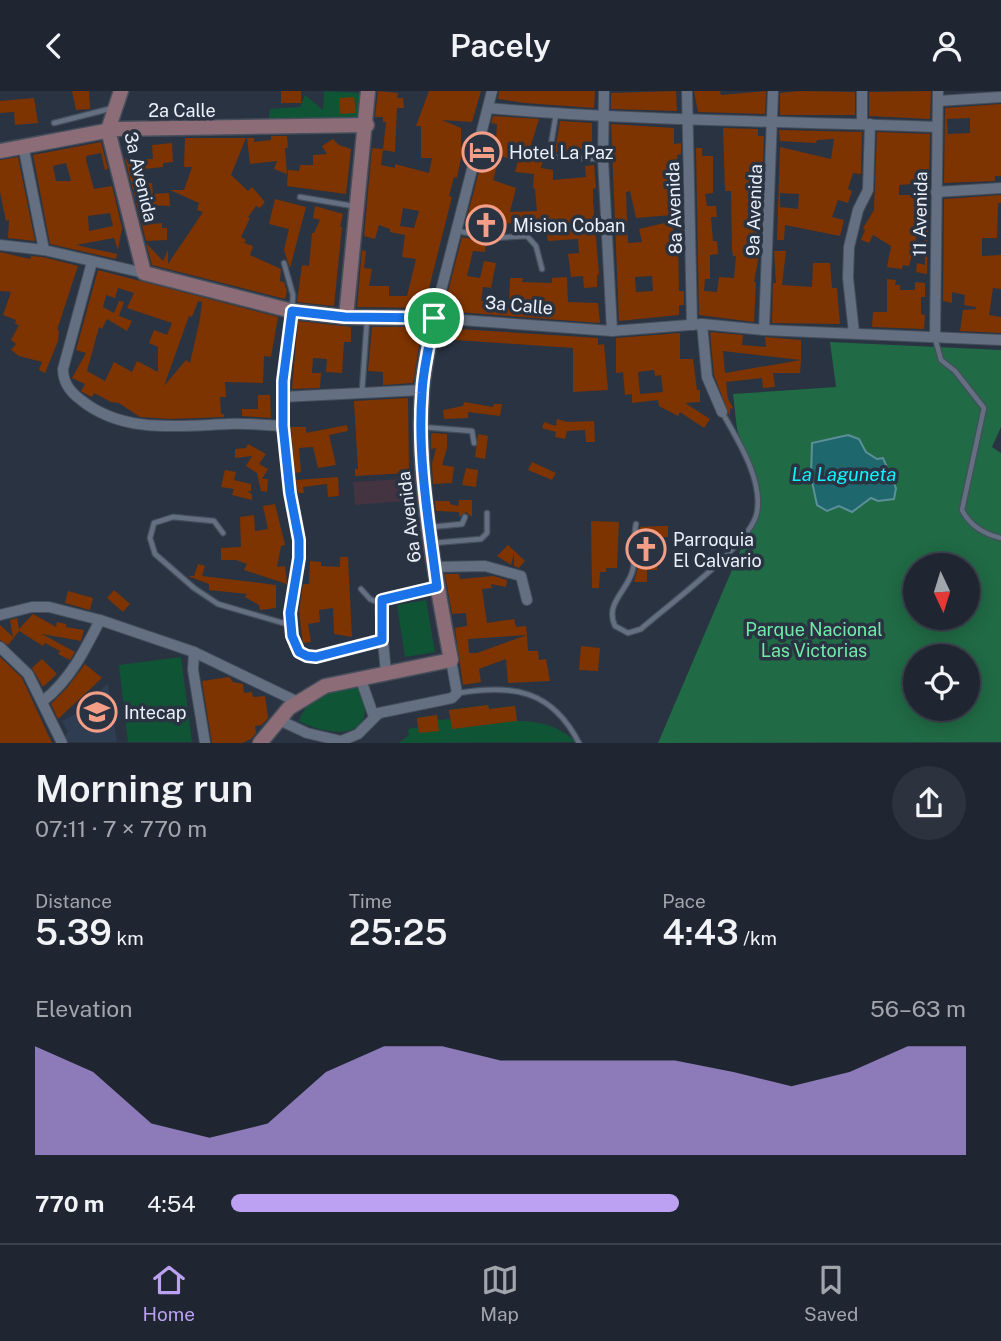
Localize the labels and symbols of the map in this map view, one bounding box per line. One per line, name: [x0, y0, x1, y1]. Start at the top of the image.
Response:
street label: 2a Calle: [148, 100, 216, 121]
street label: 3a Avenida: [120, 130, 162, 224]
hotel icon: Hotel La Paz: [461, 131, 503, 173]
place label: Hotel La Paz: [509, 142, 614, 163]
street label: 8a Avenida: [662, 162, 686, 254]
street label: 9a Avenida: [742, 164, 766, 256]
street label: 11 Avenida: [909, 171, 931, 257]
church icon: Mision Coban: [465, 204, 507, 246]
place label: Mision Coban: [513, 215, 625, 236]
pin: [404, 288, 464, 348]
street label: 3a Calle: [484, 292, 554, 318]
water label: La Laguneta: [792, 463, 896, 485]
street label: 6a Avenida: [393, 470, 425, 564]
church icon: Parroquia El Calvario: [625, 528, 667, 570]
place label: Parroquia El Calvario: [673, 529, 762, 571]
north arrow: [903, 553, 980, 630]
park label: Parque Nacional Las Victorias: [745, 619, 883, 661]
school or university icon: Intecap: [76, 691, 118, 733]
place label: Intecap: [124, 702, 186, 723]

